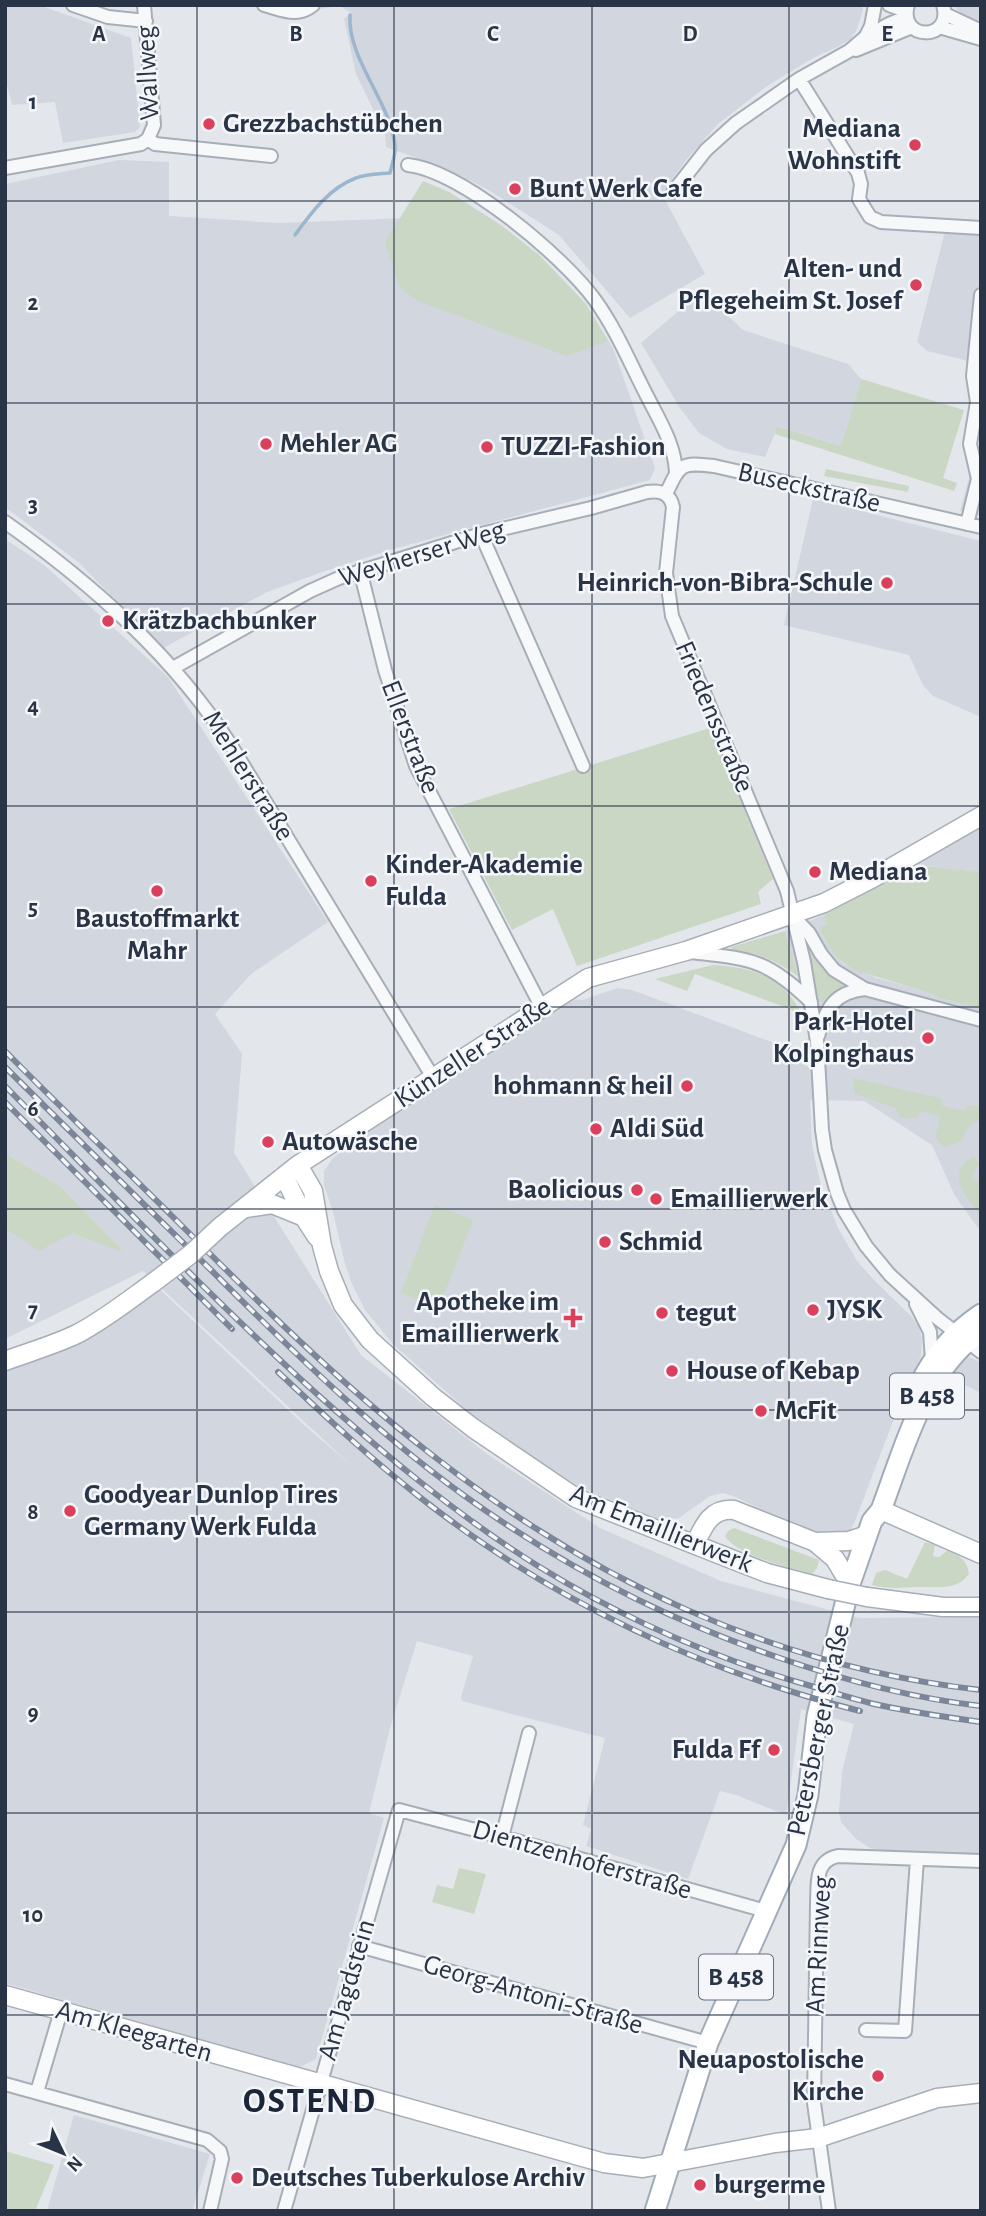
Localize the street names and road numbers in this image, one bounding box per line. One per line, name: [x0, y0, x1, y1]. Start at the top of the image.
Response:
street label: Wallweg: [132, 24, 164, 121]
street label: Buseckstraße: [735, 458, 883, 518]
street label: Weyherser Weg: [336, 515, 509, 593]
street label: Friedensstraße: [670, 637, 758, 797]
street label: Ellerstraße: [376, 677, 444, 797]
street label: Mehlerstraße: [197, 706, 299, 846]
street label: Künzeller Straße: [390, 992, 556, 1114]
road number: B 458: [890, 1373, 964, 1418]
street label: Am Emaillierwerk: [566, 1480, 757, 1578]
street label: Petersberger Straße: [783, 1621, 855, 1839]
street label: Dientzenhoferstraße: [469, 1815, 695, 1905]
street label: Am Rinnweg: [801, 1875, 837, 2015]
street label: Am Jagdstein: [314, 1916, 380, 2064]
street label: Georg-Antoni-Straße: [420, 1950, 646, 2040]
road number: B 458: [699, 1954, 773, 2000]
street label: Am Kleegarten: [52, 1996, 216, 2068]

